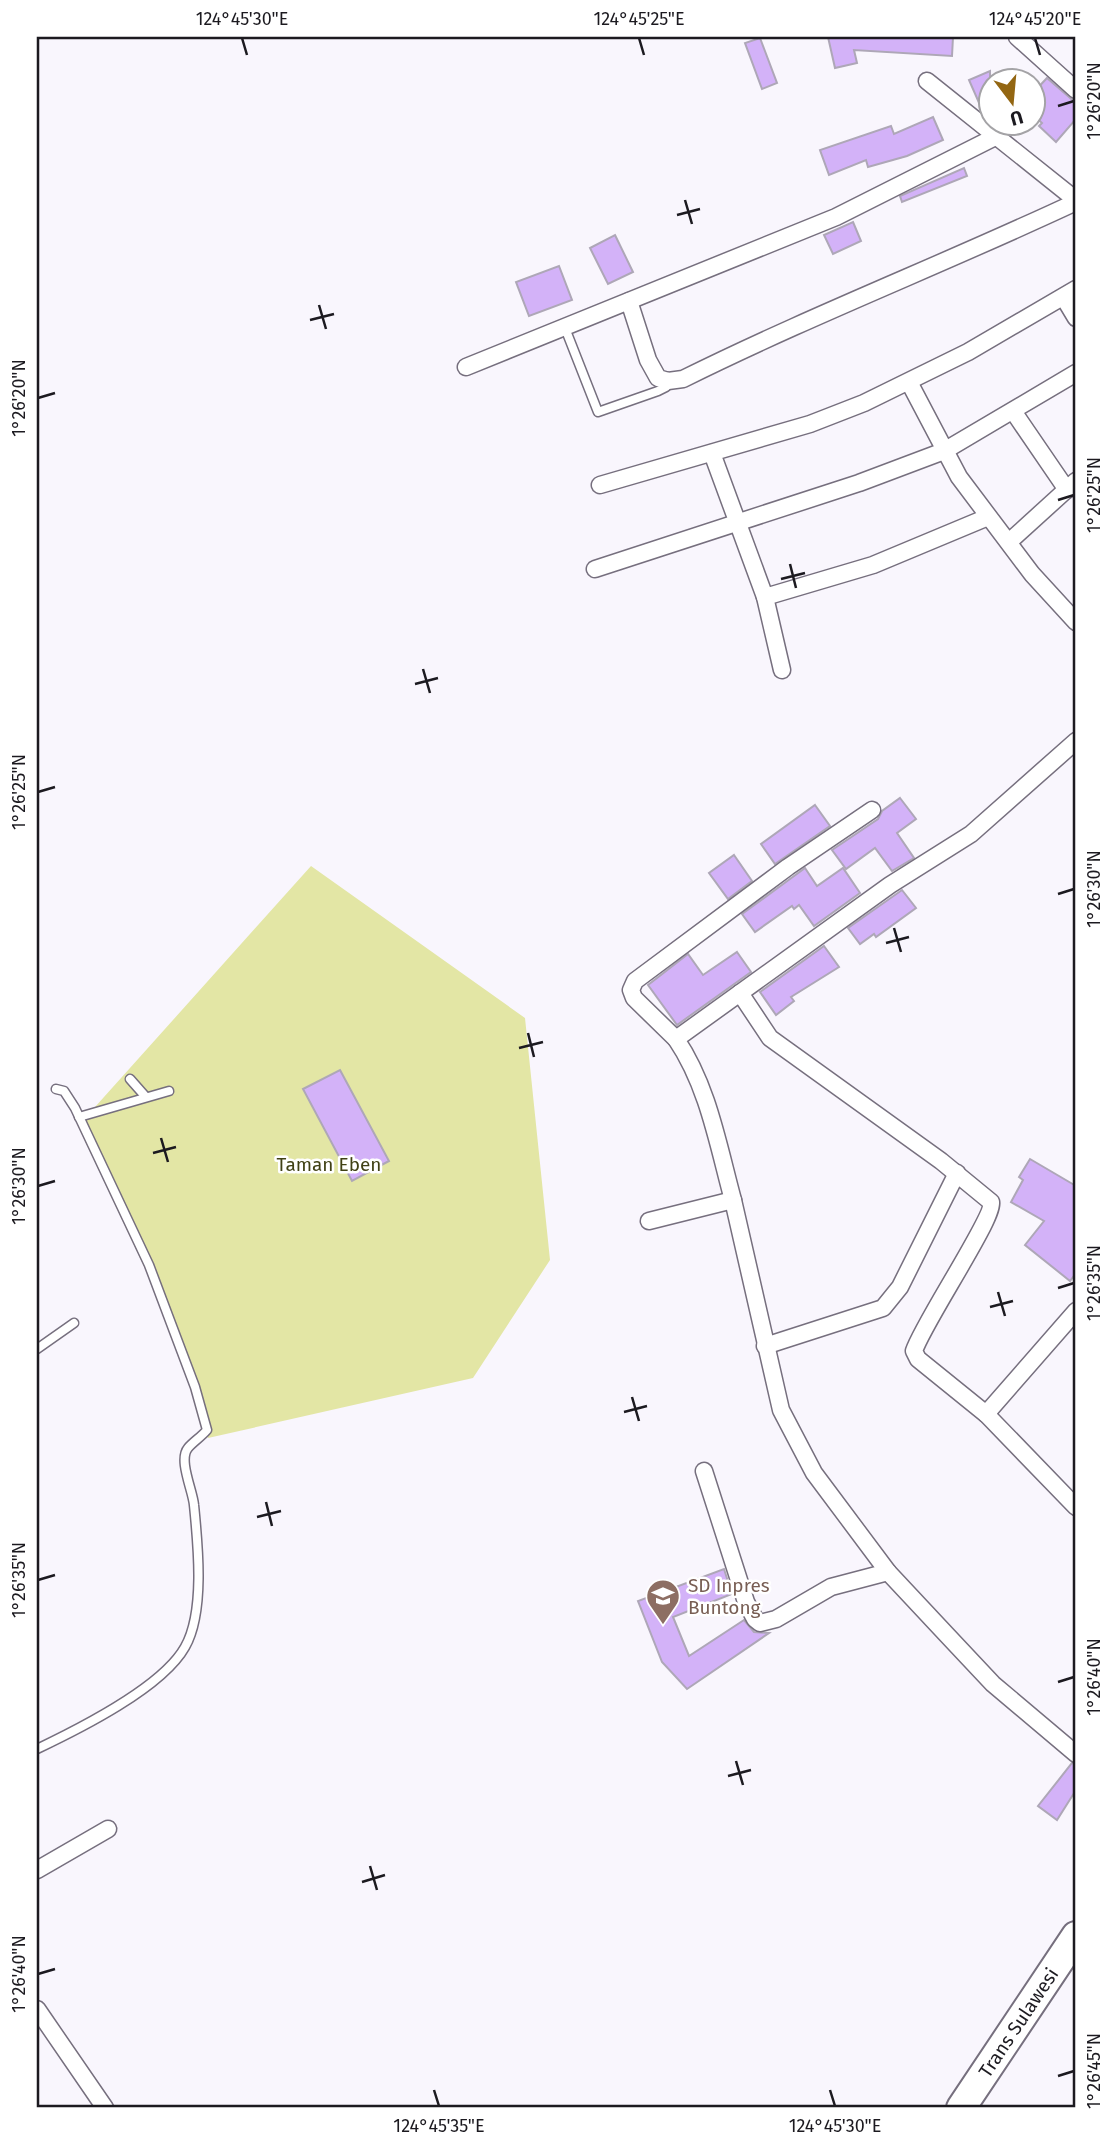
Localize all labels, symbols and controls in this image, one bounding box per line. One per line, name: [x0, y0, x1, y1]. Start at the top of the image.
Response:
text: 124°45'30"E: [196, 8, 288, 30]
text: 124°45'25"E: [593, 8, 685, 30]
text: 124°45'20"E: [989, 8, 1081, 30]
text: 1°26'20"N: [1083, 62, 1105, 140]
north arrow: [976, 66, 1046, 136]
text: U: [1007, 105, 1026, 131]
text: 1°26'20"N: [8, 359, 30, 437]
text: 1°26'25"N: [1083, 457, 1105, 533]
text: 1°26'25"N: [8, 754, 30, 830]
text: 1°26'30"N: [1083, 850, 1105, 928]
text: 1°26'30"N: [8, 1147, 30, 1225]
park label: Taman Eben: [277, 1153, 381, 1176]
text: 1°26'35"N: [1083, 1245, 1105, 1321]
text: 1°26'35"N: [8, 1542, 30, 1618]
place label: SD Inpres Buntong: [688, 1574, 770, 1619]
school or university icon: SD Inpres Buntong: [644, 1577, 682, 1626]
text: 1°26'40"N: [1083, 1638, 1105, 1716]
text: 1°26'40"N: [8, 1935, 30, 2013]
street label: Trans Sulawesi: [973, 1963, 1063, 2081]
text: 1°26'45"N: [1083, 2033, 1105, 2109]
text: 124°45'35"E: [393, 2115, 485, 2137]
text: 124°45'30"E: [789, 2115, 881, 2137]

